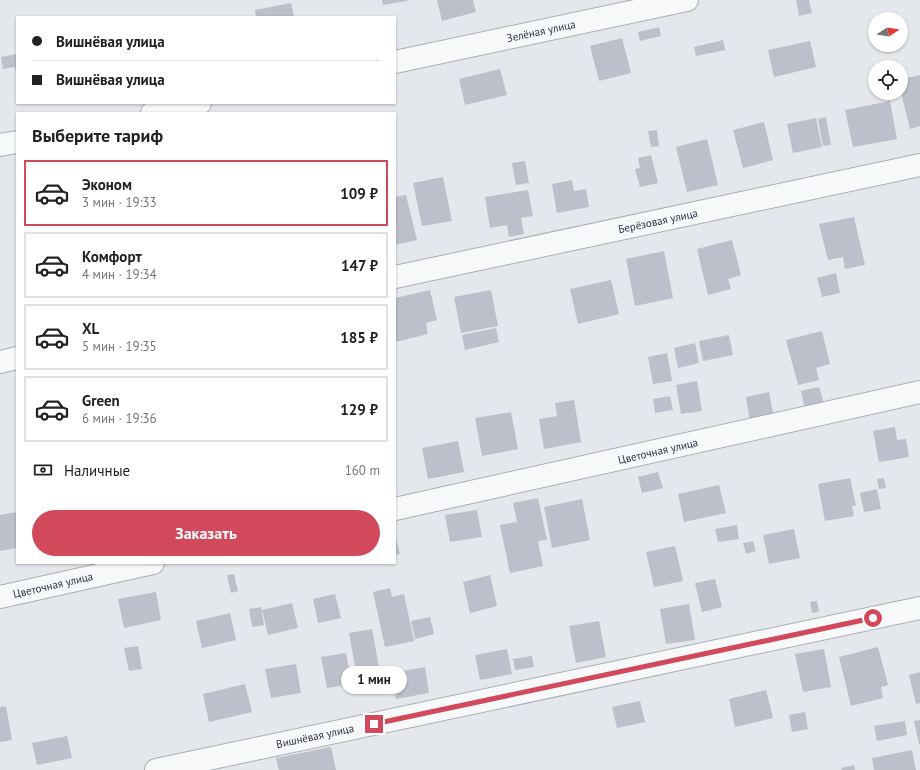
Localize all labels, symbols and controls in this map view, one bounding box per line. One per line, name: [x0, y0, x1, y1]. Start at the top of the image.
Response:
north arrow: [868, 12, 908, 52]
map controls: [868, 12, 908, 100]
street label: Зелёная улица: [505, 17, 577, 45]
text: Вишнёвая улица: [56, 32, 165, 51]
button: locate: [868, 60, 908, 100]
text: Вишнёвая улица: [56, 70, 165, 89]
text: Выберите тариф: [32, 124, 163, 147]
icon: car: [34, 175, 70, 211]
text: Эконом: [82, 175, 132, 194]
text: 109 ₽: [340, 184, 378, 203]
text: 3 мин · 19:33: [82, 194, 157, 211]
street label: Берёзовая улица: [617, 206, 699, 236]
icon: car: [34, 247, 70, 283]
text: Комфорт: [82, 247, 142, 266]
text: 147 ₽: [341, 256, 378, 275]
text: 4 мин · 19:34: [82, 266, 157, 283]
icon: car: [34, 319, 70, 355]
text: XL: [82, 319, 99, 338]
text: 185 ₽: [340, 328, 378, 347]
text: 5 мин · 19:35: [82, 338, 157, 355]
icon: car: [34, 391, 70, 427]
text: Green: [82, 391, 120, 410]
text: 129 ₽: [340, 400, 378, 419]
text: 6 мин · 19:36: [82, 410, 157, 427]
street label: Цветочная улица: [617, 435, 699, 467]
icon: cash: [32, 459, 54, 481]
text: Наличные: [64, 461, 130, 480]
text: 160 m: [345, 462, 380, 479]
button: Заказать: [32, 510, 380, 556]
street label: Цветочная улица: [12, 569, 94, 601]
route start: [864, 609, 882, 627]
callout: 1 мин: [341, 666, 407, 694]
text: 1 мин: [357, 671, 391, 688]
route end: [365, 715, 383, 733]
street label: Вишнёвая улица: [275, 721, 355, 751]

